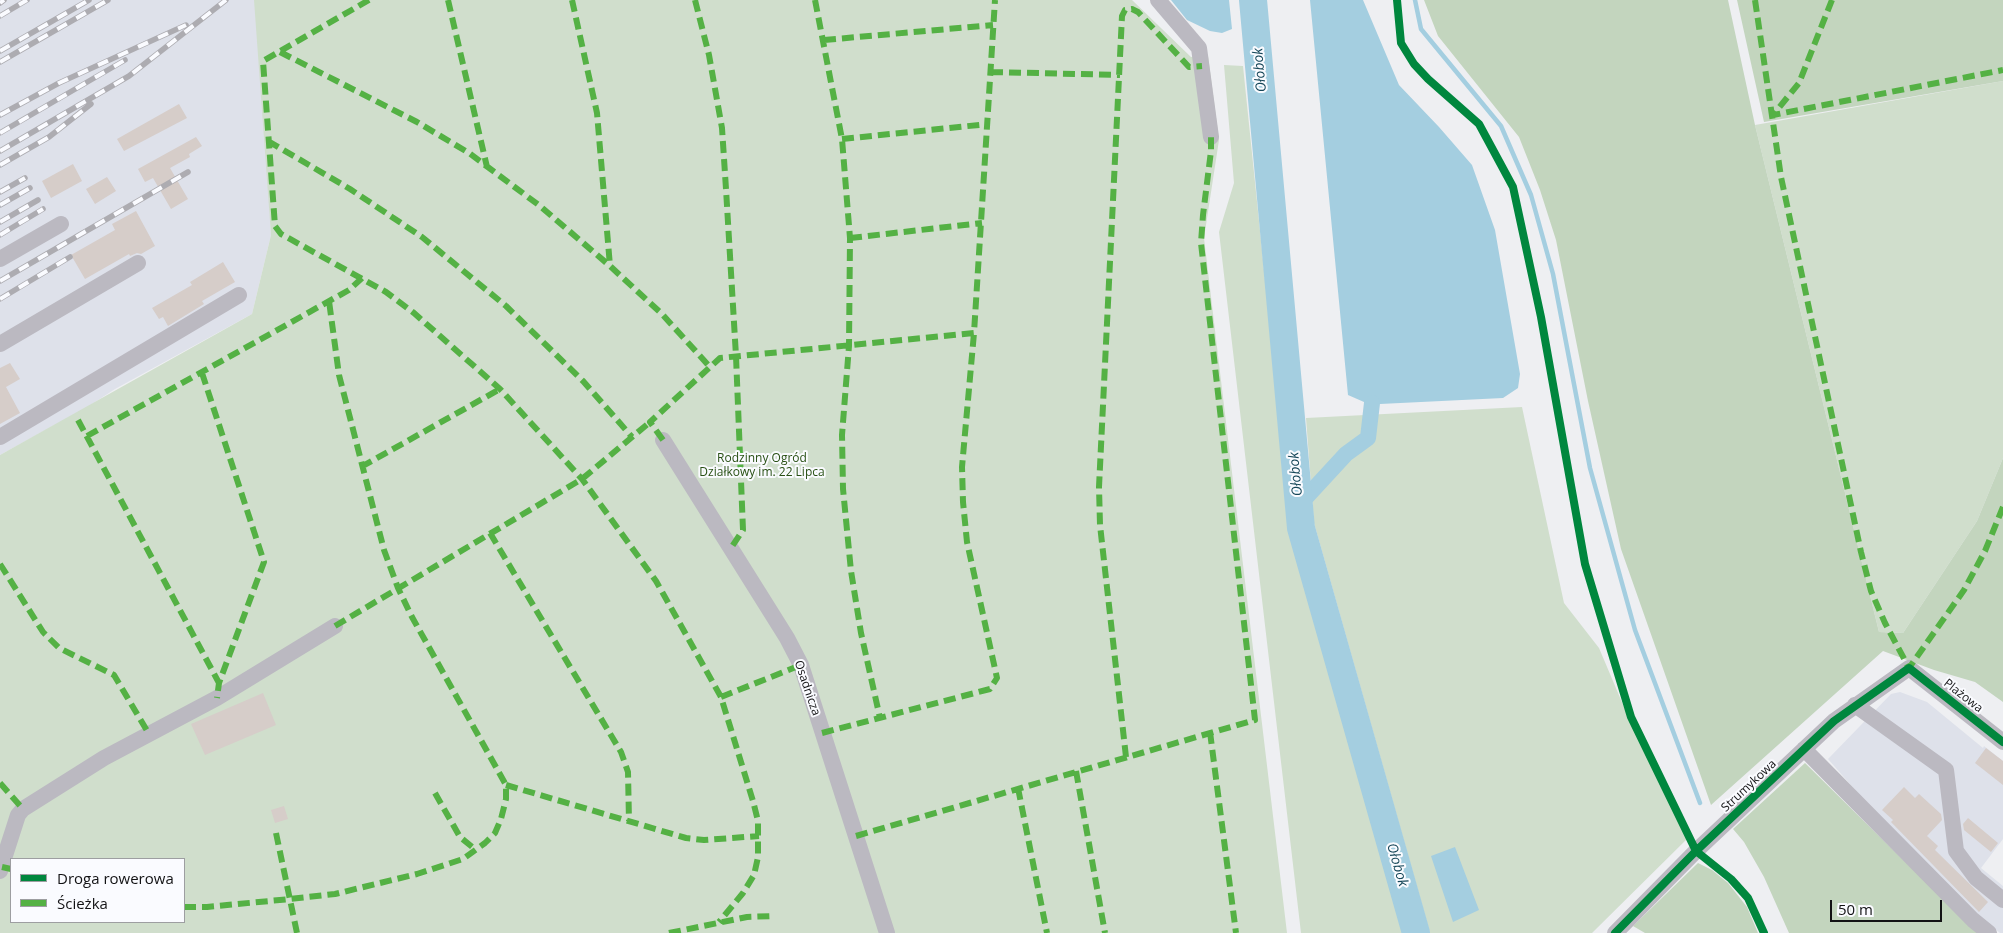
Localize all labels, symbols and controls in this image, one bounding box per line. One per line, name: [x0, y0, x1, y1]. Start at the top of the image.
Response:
water label: Ołobok: [1250, 47, 1270, 93]
water label: Ołobok: [1286, 451, 1306, 497]
park label: Rodzinny Ogród Działkowy im. 22 Lipca: [699, 452, 825, 480]
street label: Osadnicza: [791, 658, 823, 718]
street label: Plażowa: [1941, 676, 1985, 716]
street label: Strumykowa: [1719, 757, 1779, 815]
water label: Ołobok: [1383, 841, 1411, 889]
legend: [10, 858, 185, 923]
text: Droga rowerowa: [57, 868, 174, 888]
scale bar: [1833, 890, 1946, 922]
text: Ścieżka: [57, 893, 108, 913]
text: 50 m: [1838, 899, 1873, 919]

